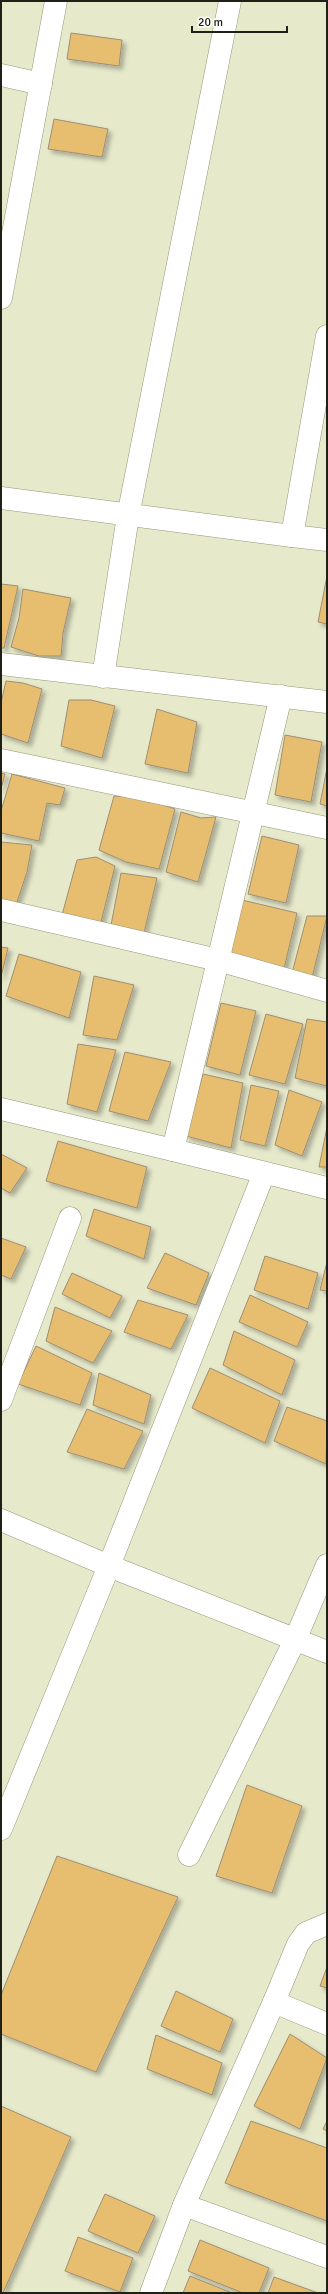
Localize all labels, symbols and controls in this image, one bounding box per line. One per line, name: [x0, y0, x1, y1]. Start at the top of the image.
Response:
scale bar: [192, 8, 287, 34]
text: 20 m: [198, 15, 223, 30]

